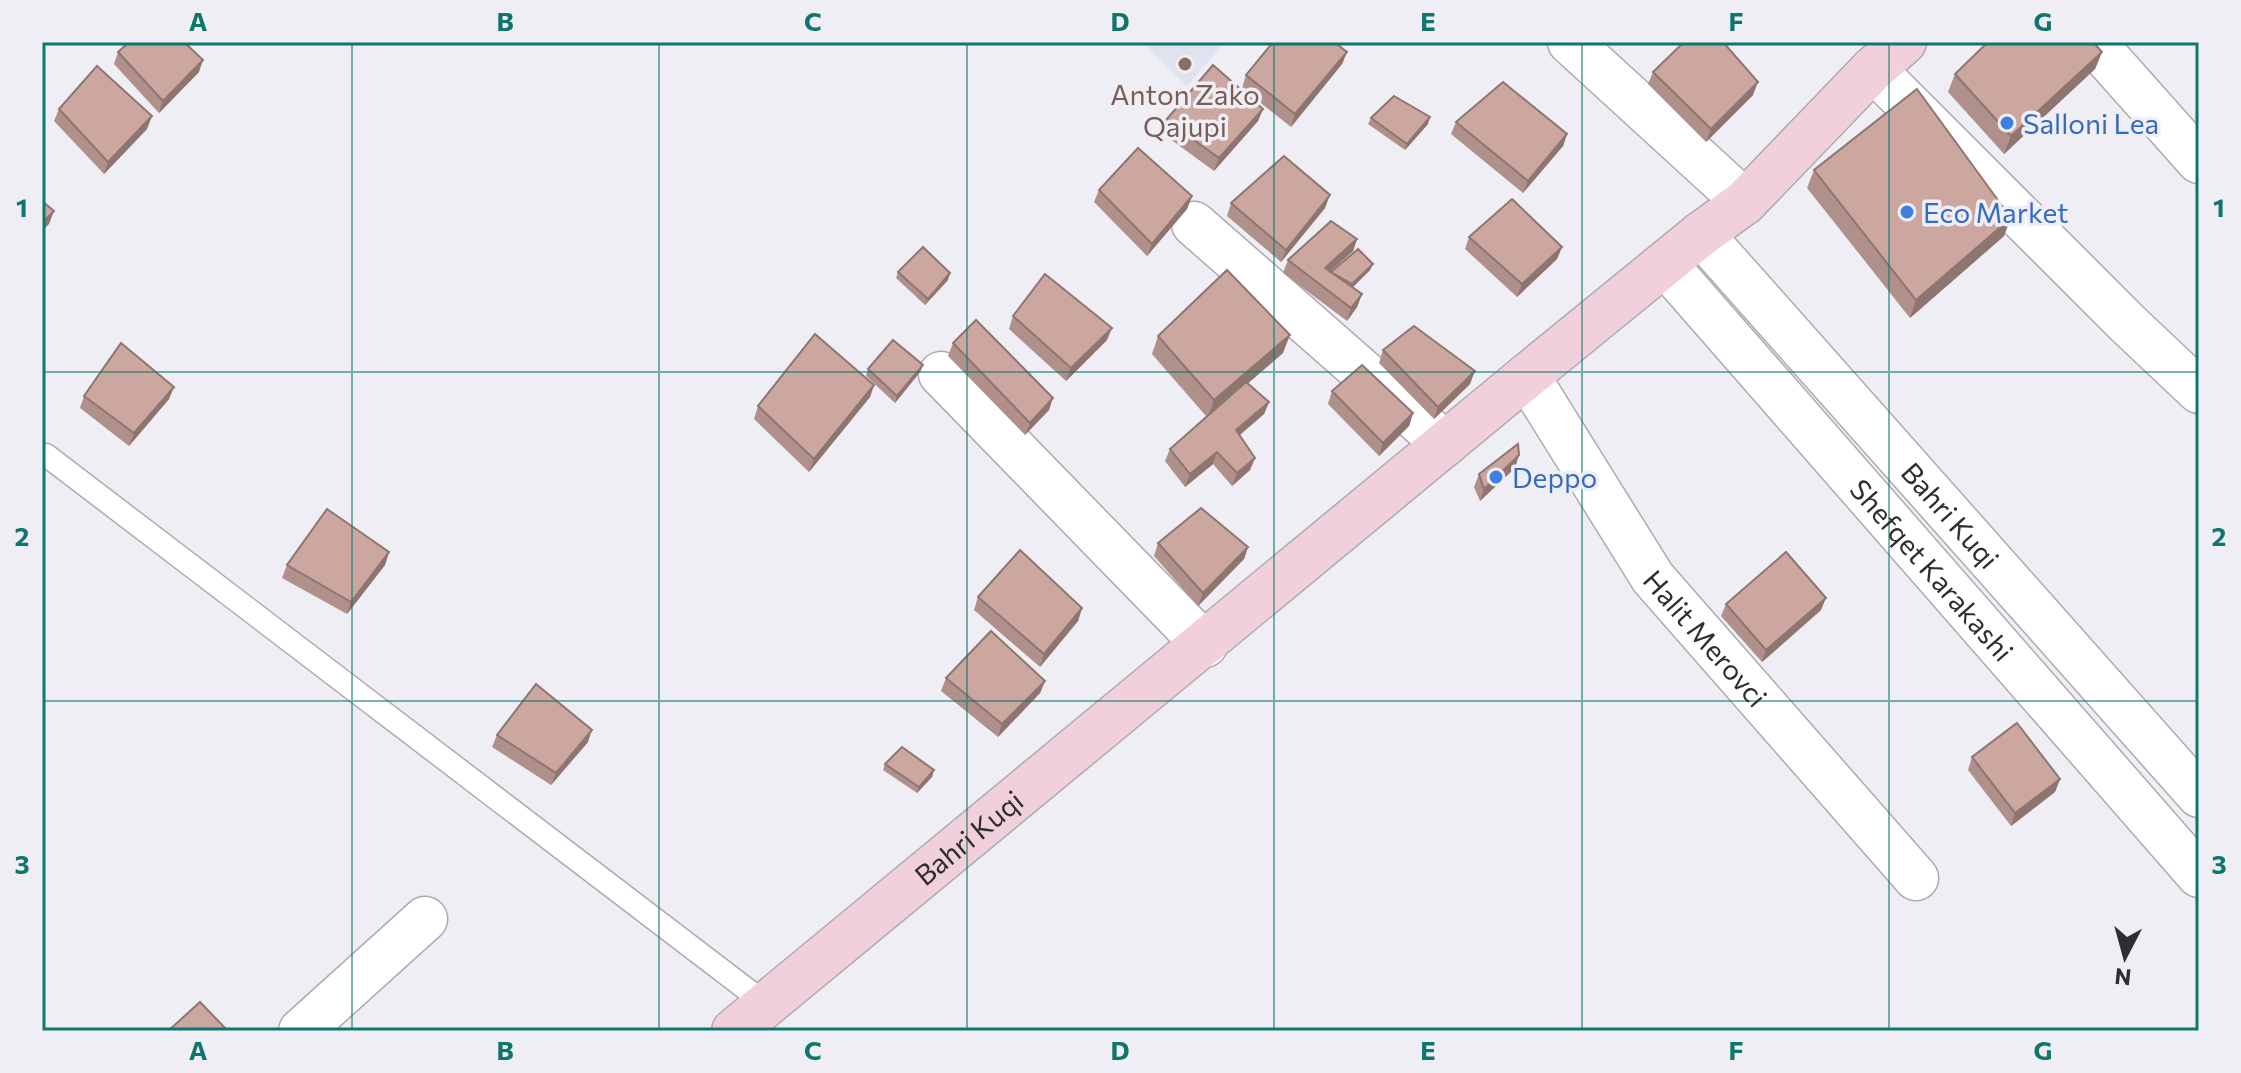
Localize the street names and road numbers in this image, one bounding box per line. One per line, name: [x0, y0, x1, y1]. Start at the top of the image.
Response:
street label: Bahri Kuqi: [1895, 455, 2007, 575]
street label: Shefqet Karakashi: [1844, 472, 2021, 668]
street label: Halit Merovci: [1637, 563, 1775, 713]
street label: Bahri Kuqi: [907, 783, 1029, 892]

